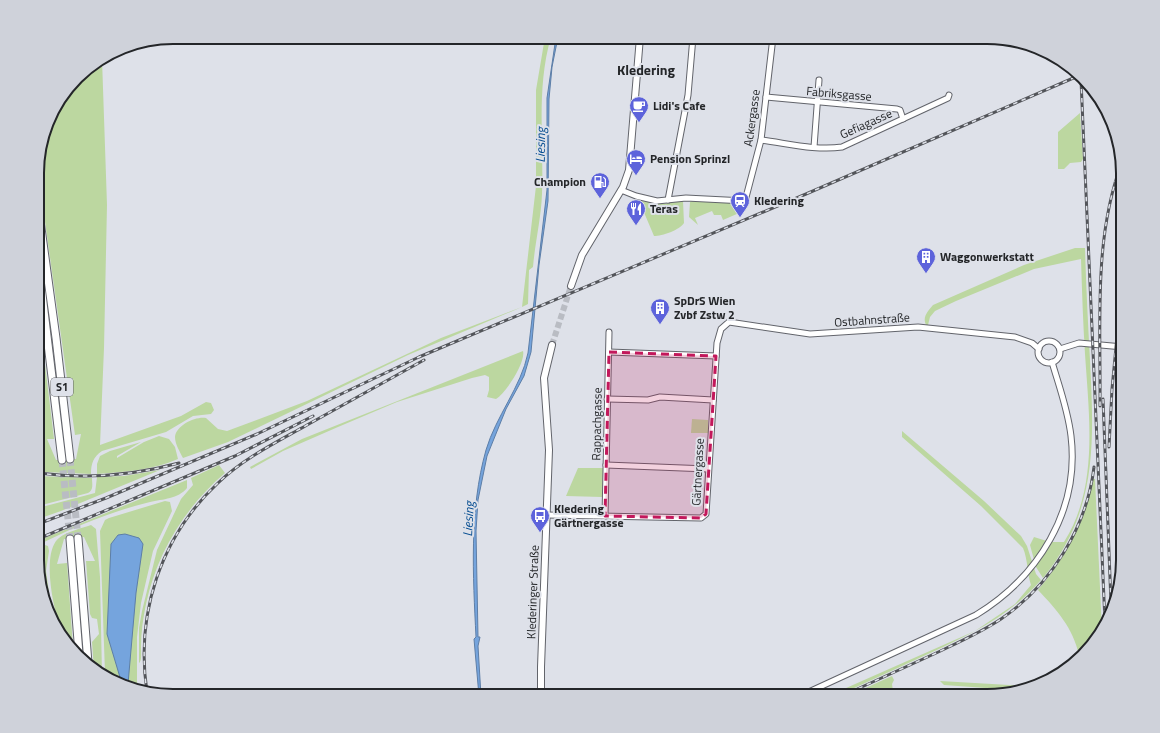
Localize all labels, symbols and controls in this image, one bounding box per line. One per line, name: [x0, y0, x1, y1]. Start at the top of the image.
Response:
district label: Kledering: [617, 59, 676, 80]
street label: Fabriksgasse: [805, 81, 873, 106]
street label: Ackergasse: [738, 88, 765, 148]
cafe icon: Lidi's Cafe: [628, 95, 650, 123]
place label: Lidi's Cafe: [653, 96, 706, 115]
street label: Gefiagasse: [837, 104, 895, 144]
water label: Liesing: [530, 125, 550, 163]
hotel icon: Pension Sprinzl: [625, 148, 647, 176]
place label: Pension Sprinzl: [650, 149, 730, 168]
fuel station icon: Champion: [589, 171, 611, 199]
place label: Champion: [534, 172, 586, 191]
station icon: Kledering: [729, 190, 751, 218]
place label: Kledering: [754, 191, 804, 210]
restaurant icon: Teras: [625, 198, 647, 226]
place label: Teras: [650, 199, 678, 218]
building icon: Waggonwerkstatt: [915, 246, 937, 274]
place label: Waggonwerkstatt: [940, 247, 1034, 266]
place label: SpDrS Wien Zvbf Zstw 2: [674, 291, 735, 324]
building icon: SpDrS Wien Zvbf Zstw 2: [649, 297, 671, 325]
street label: Ostbahnstraße: [833, 307, 910, 332]
road number: S1: [51, 378, 73, 396]
street label: Rappachgasse: [586, 387, 607, 461]
street label: Gärtnergasse: [686, 438, 709, 506]
water label: Liesing: [457, 499, 479, 537]
place label: Kledering Gärtnergasse: [554, 499, 624, 532]
bus stop icon: Kledering Gärtnergasse: [529, 505, 551, 533]
street label: Klederinger Straße: [521, 545, 544, 639]

